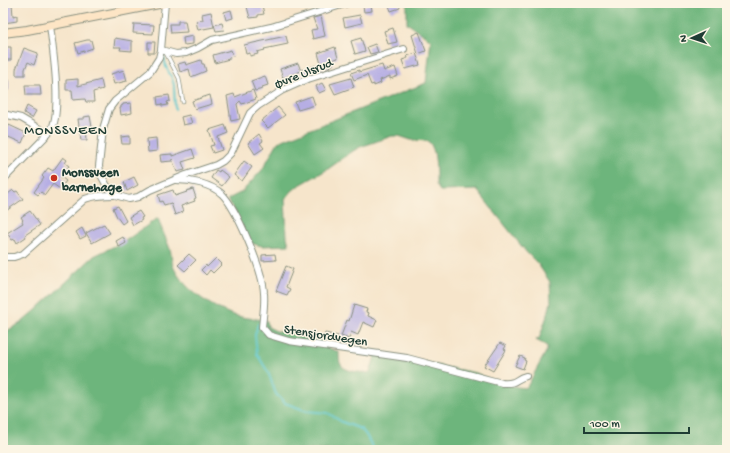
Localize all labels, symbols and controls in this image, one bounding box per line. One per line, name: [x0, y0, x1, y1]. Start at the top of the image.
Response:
north arrow: [672, 18, 712, 58]
text: N: [678, 35, 690, 42]
street label: Øvre Ulsrud: [273, 55, 337, 93]
district label: MONSSVEEN: [24, 123, 108, 140]
place label: Monssveen barnehage: [61, 166, 123, 196]
marker: Monssveen barnehage: [49, 173, 59, 183]
street label: Stensjordvegen: [283, 322, 369, 351]
scale bar: [584, 409, 689, 435]
text: 100 m: [589, 418, 620, 432]

